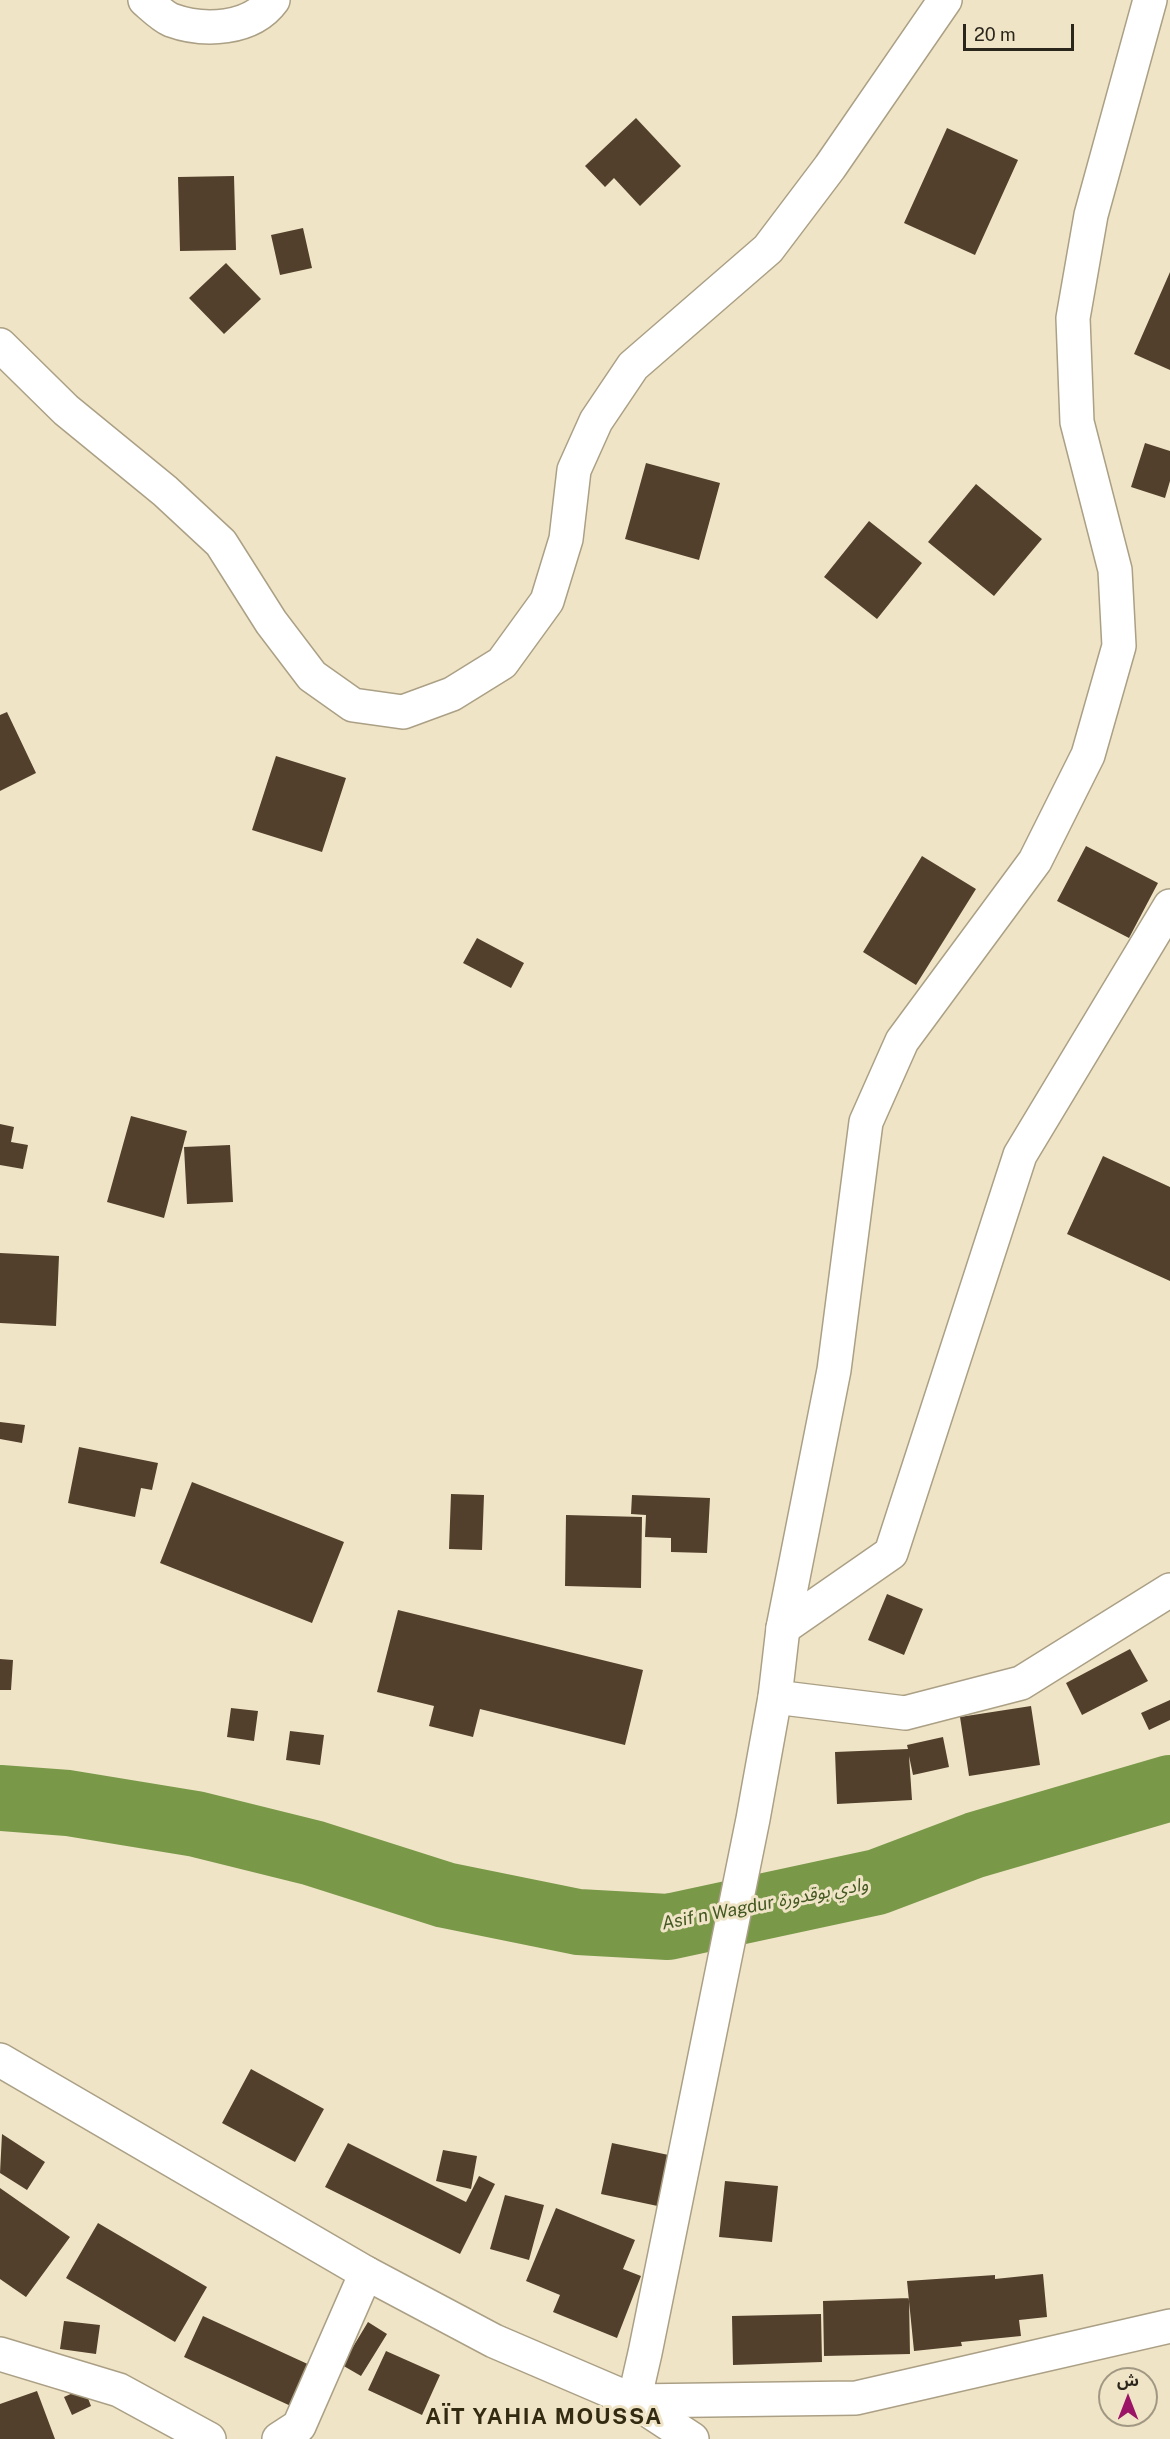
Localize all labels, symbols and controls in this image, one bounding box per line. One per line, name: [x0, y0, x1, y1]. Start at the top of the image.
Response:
scale bar: [966, 12, 1077, 50]
text: 20 m: [974, 24, 1016, 45]
water label: Asif n Wagdur وادي بوقدورة: [660, 1873, 870, 1935]
north arrow: [1098, 2367, 1158, 2427]
text: ش: [1117, 2371, 1139, 2390]
district label: AÏT YAHIA MOUSSA: [425, 2404, 663, 2430]

